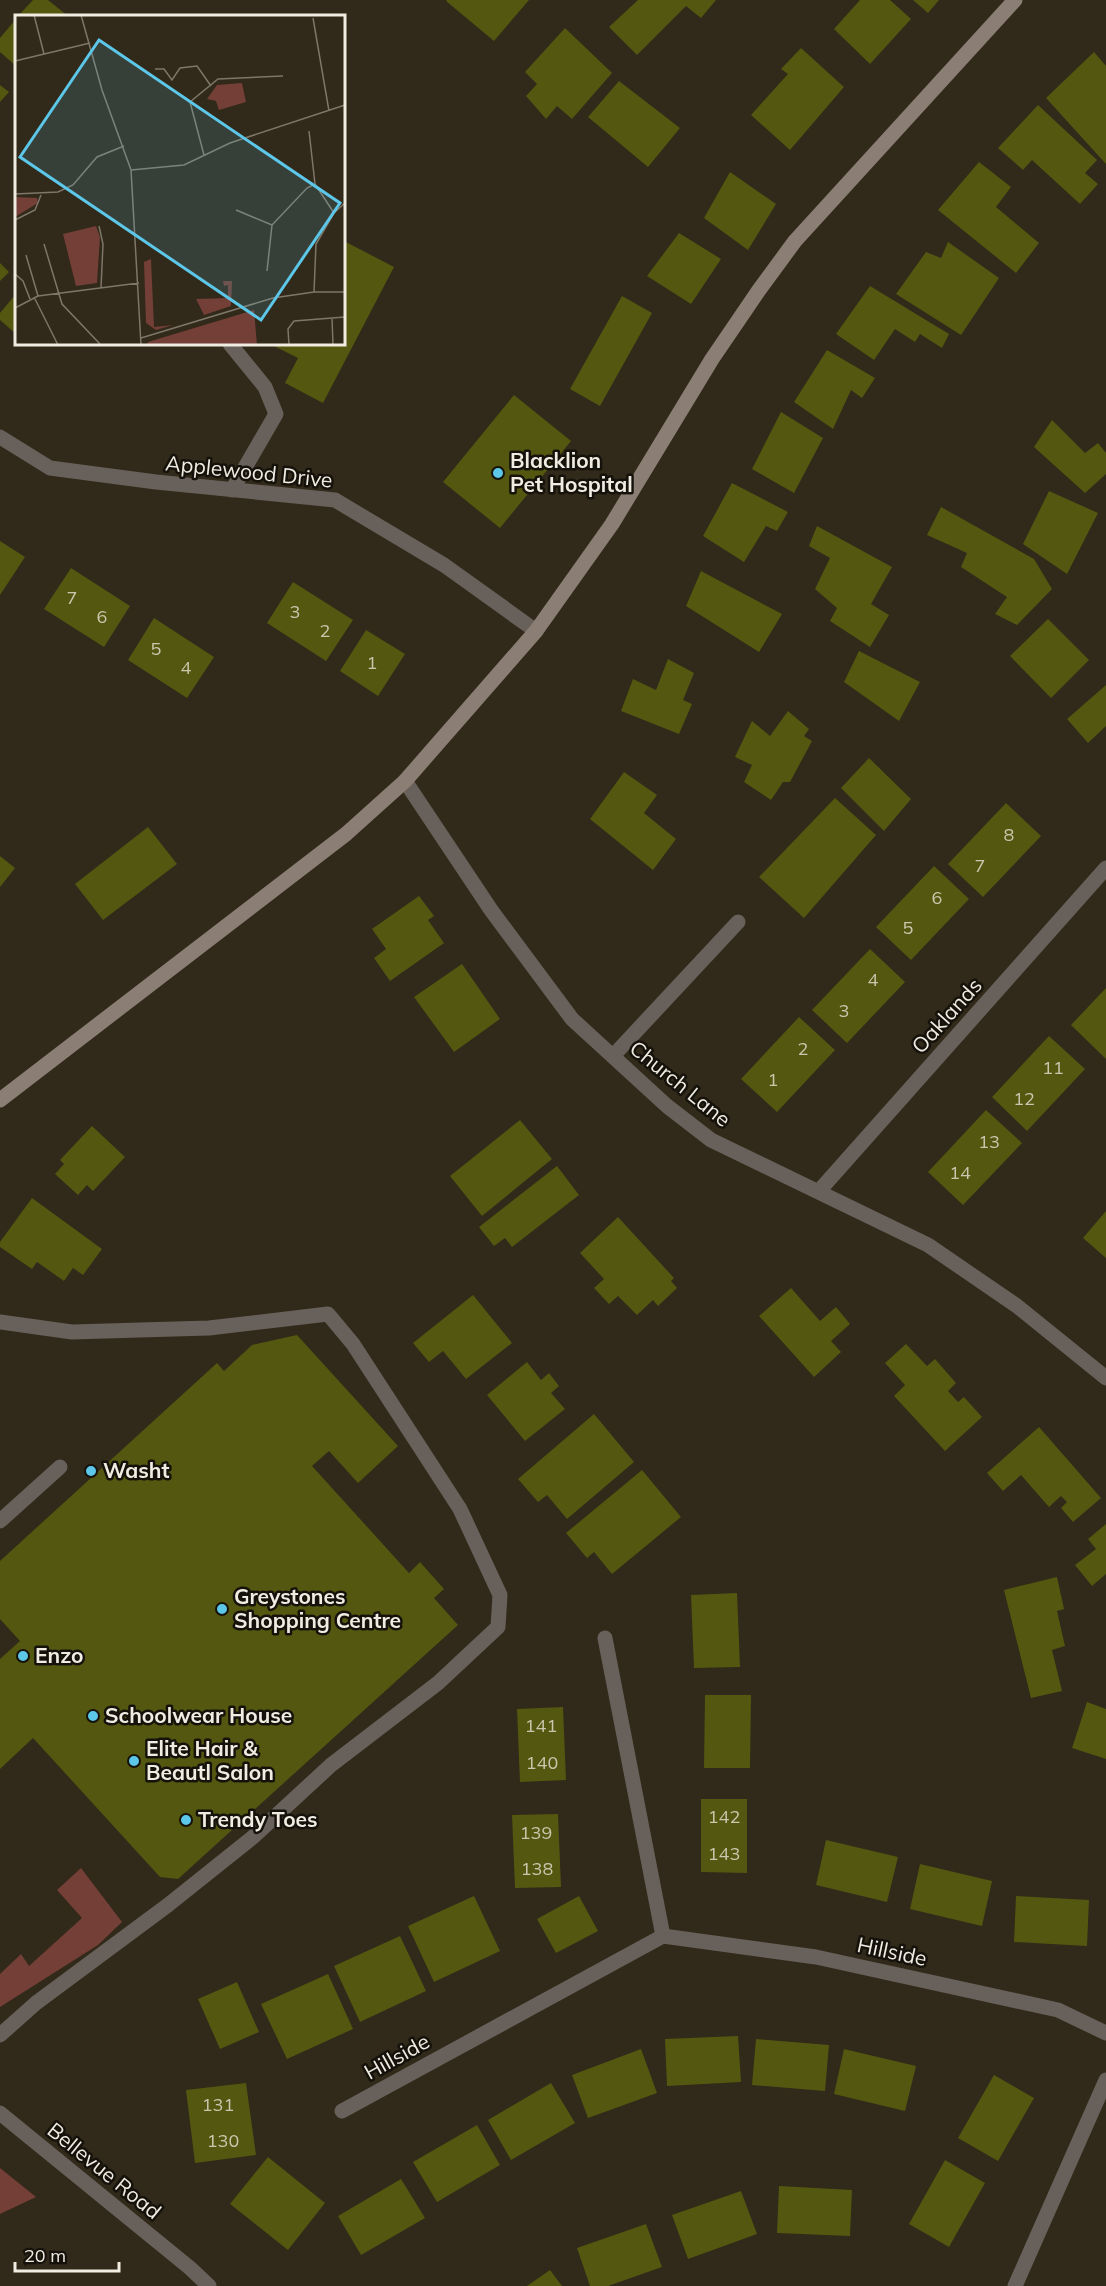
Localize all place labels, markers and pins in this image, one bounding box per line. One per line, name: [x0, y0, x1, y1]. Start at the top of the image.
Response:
place label: Blacklion Pet Hospital: [510, 447, 633, 497]
marker: Blacklion Pet Hospital: [491, 466, 505, 480]
place label: Washt: [103, 1457, 169, 1483]
marker: Washt: [84, 1464, 98, 1478]
place label: Greystones Shopping Centre: [234, 1583, 401, 1633]
marker: Greystones Shopping Centre: [215, 1602, 229, 1616]
place label: Enzo: [35, 1642, 83, 1668]
marker: Enzo: [16, 1649, 30, 1663]
place label: Schoolwear House: [105, 1702, 292, 1728]
marker: Schoolwear House: [86, 1709, 100, 1723]
place label: Elite Hair & Beautl Salon: [146, 1735, 274, 1785]
marker: Elite Hair & Beautl Salon: [127, 1754, 141, 1768]
place label: Trendy Toes: [198, 1806, 318, 1832]
marker: Trendy Toes: [179, 1813, 193, 1827]

